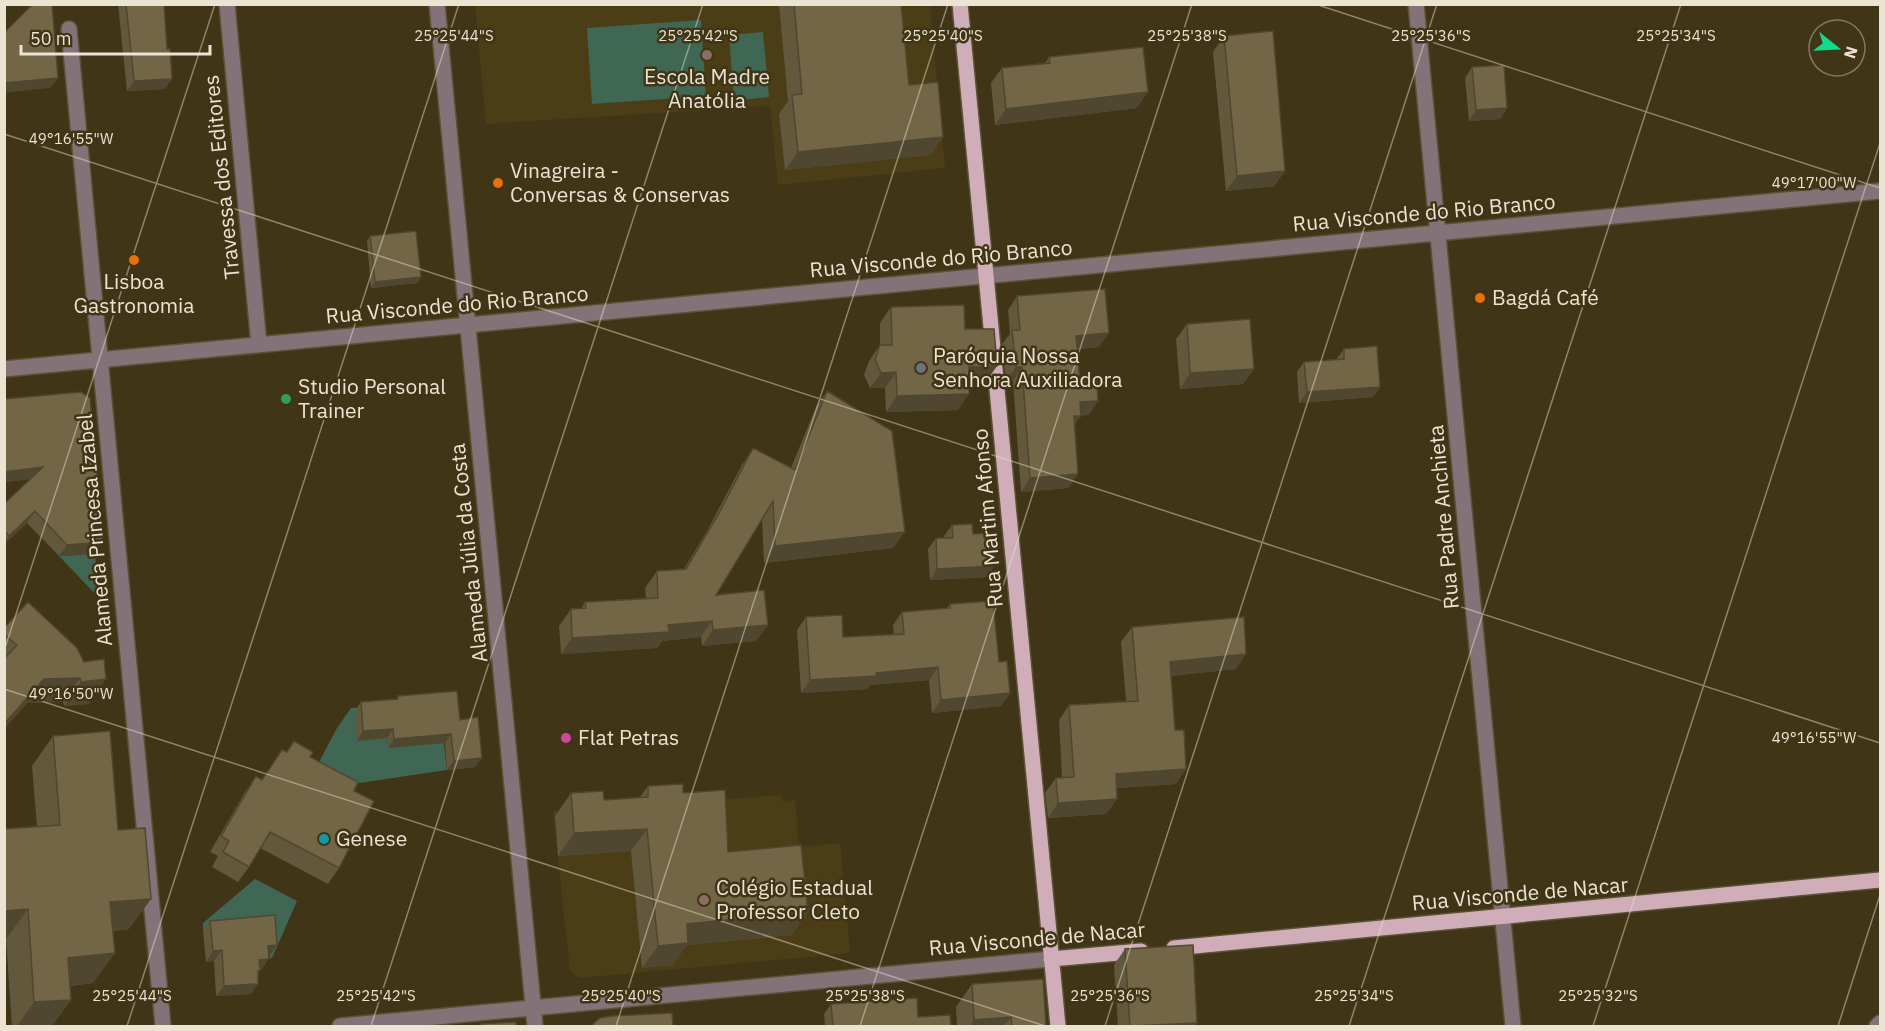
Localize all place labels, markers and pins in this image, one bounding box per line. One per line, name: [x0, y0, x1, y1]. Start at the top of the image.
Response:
marker: Escola Madre Anatólia: [700, 48, 714, 62]
place label: Escola Madre Anatólia: [644, 62, 770, 114]
place label: Vinagreira - Conversas & Conservas: [510, 156, 730, 208]
marker: Vinagreira - Conversas & Conservas: [491, 176, 505, 190]
marker: Lisboa Gastronomia: [127, 253, 141, 267]
place label: Lisboa Gastronomia: [73, 267, 195, 319]
place label: Bagdá Café: [1492, 283, 1599, 311]
marker: Bagdá Café: [1473, 291, 1487, 305]
place label: Paróquia Nossa Senhora Auxiliadora: [933, 341, 1122, 393]
marker: Paróquia Nossa Senhora Auxiliadora: [914, 361, 928, 375]
place label: Studio Personal Trainer: [298, 372, 446, 424]
marker: Studio Personal Trainer: [279, 392, 293, 406]
place label: Flat Petras: [578, 723, 679, 751]
marker: Flat Petras: [559, 731, 573, 745]
place label: Genese: [336, 824, 407, 852]
marker: Genese: [317, 832, 331, 846]
place label: Colégio Estadual Professor Cleto: [716, 873, 873, 925]
marker: Colégio Estadual Professor Cleto: [697, 893, 711, 907]

